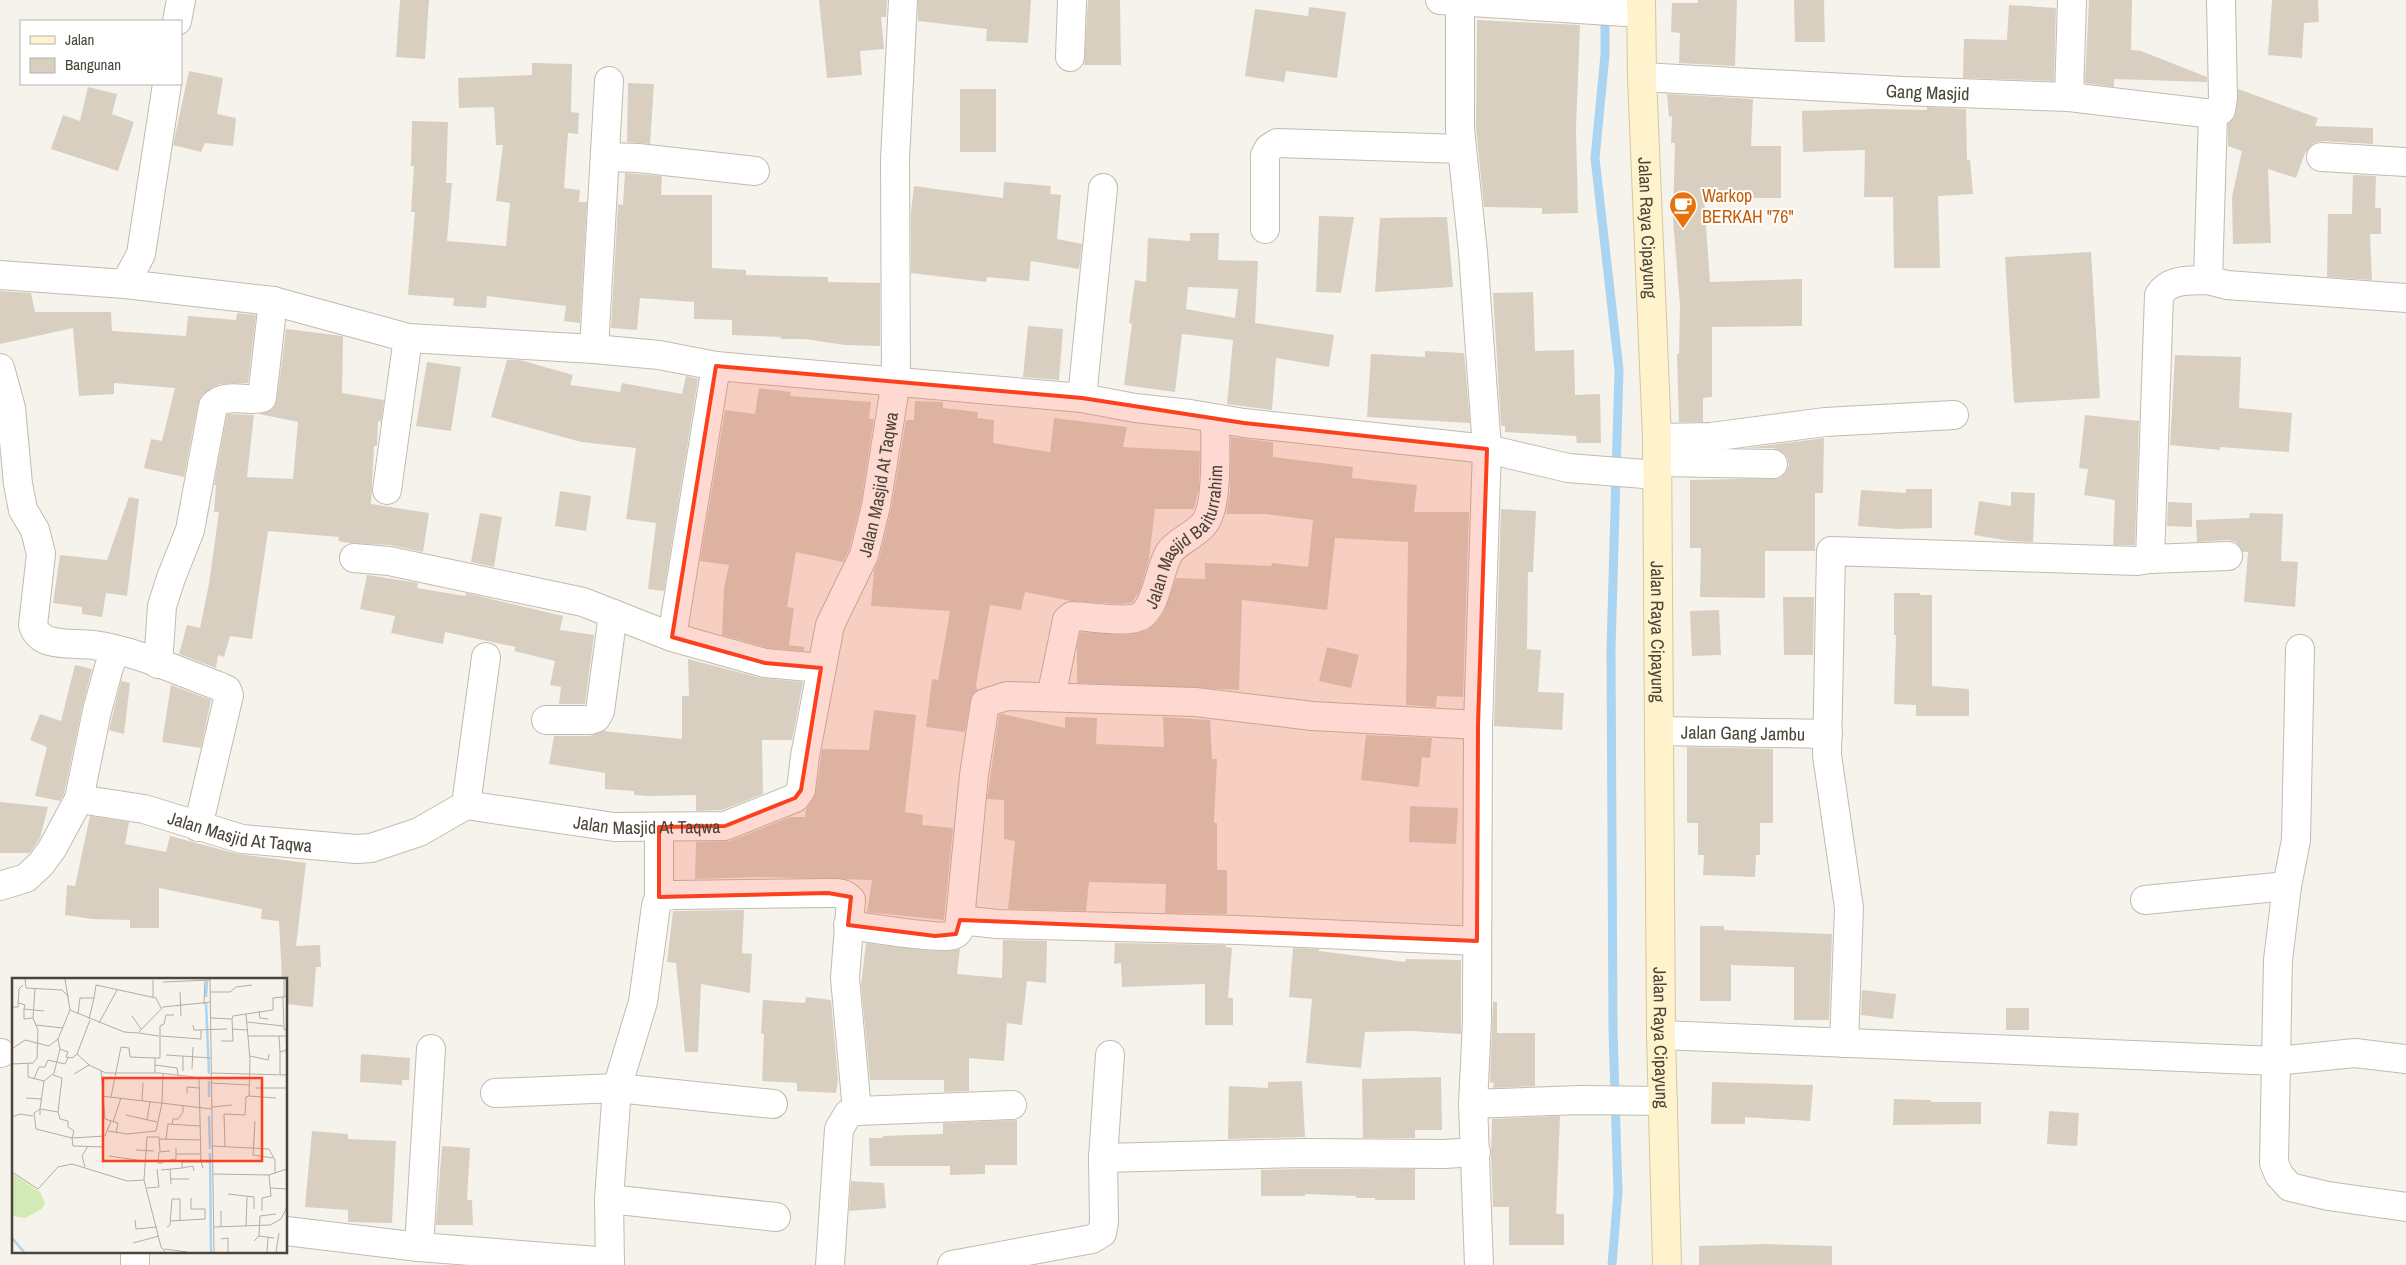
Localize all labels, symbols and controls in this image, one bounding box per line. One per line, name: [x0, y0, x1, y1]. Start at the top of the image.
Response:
legend: [20, 20, 182, 85]
text: Jalan: [65, 29, 94, 50]
text: Bangunan: [65, 54, 121, 75]
street label: Gang Masjid: [1885, 78, 1970, 106]
street label: Jalan Raya Cipayung: [1633, 157, 1664, 300]
place label: Warkop BERKAH "76": [1702, 183, 1794, 229]
cafe icon: Warkop BERKAH "76": [1668, 190, 1698, 229]
street label: Jalan Masjid At Taqwa: [852, 410, 903, 559]
street label: Jalan Masjid Baiturrahim: [1138, 465, 1228, 613]
street label: Jalan Raya Cipayung: [1645, 561, 1671, 703]
street label: Jalan Gang Jambu: [1681, 719, 1805, 746]
street label: Jalan Masjid At Taqwa: [165, 805, 313, 858]
street label: Jalan Masjid At Taqwa: [572, 809, 720, 840]
street label: Jalan Raya Cipayung: [1648, 967, 1675, 1109]
inset map: [12, 978, 288, 1252]

